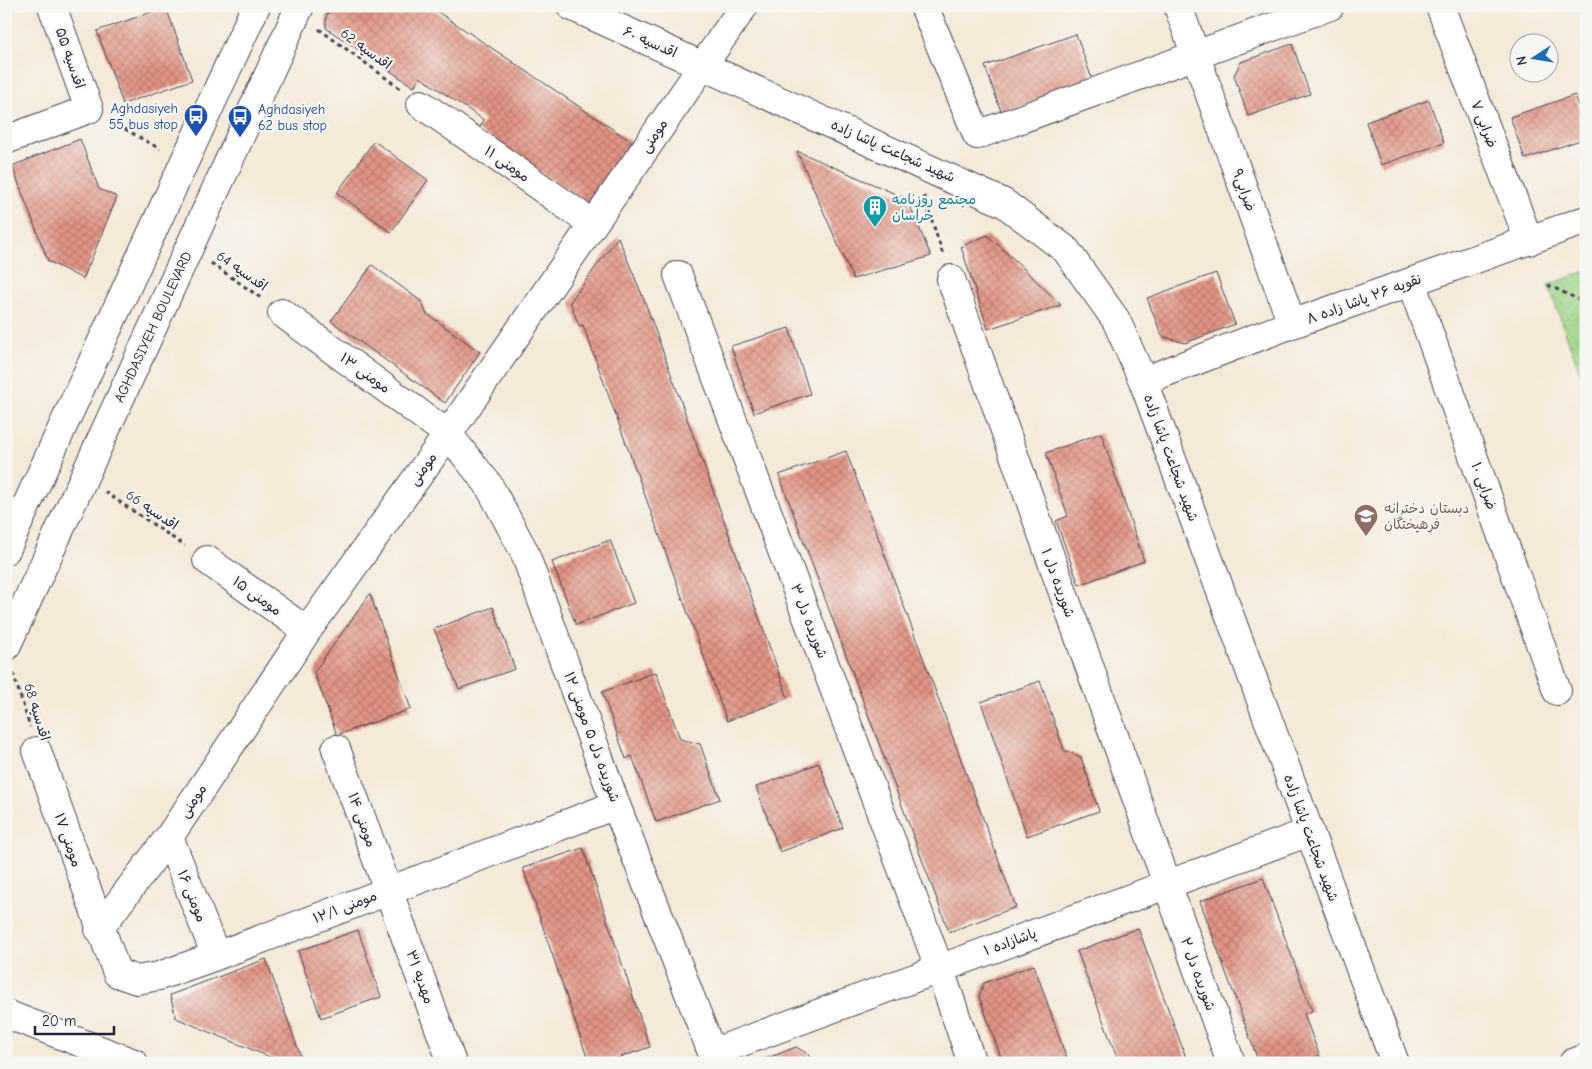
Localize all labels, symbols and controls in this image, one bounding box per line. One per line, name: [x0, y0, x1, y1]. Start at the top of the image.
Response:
street label: اقدسیه ۶۰: [620, 23, 680, 61]
street label: اقدسیه ۵۵: [52, 25, 88, 91]
street label: اقدسیه 62: [337, 25, 395, 73]
north arrow: [1510, 32, 1560, 82]
text: N: [1513, 54, 1531, 67]
street label: ضرابی ۷: [1467, 98, 1501, 150]
place label: Aghdasiyeh 55 bus stop: [109, 100, 178, 133]
place label: Aghdasiyeh 62 bus stop: [258, 101, 327, 134]
bus stop icon: Aghdasiyeh 55 bus stop: [183, 103, 209, 137]
bus stop icon: Aghdasiyeh 62 bus stop: [227, 104, 253, 138]
street label: مومنی: [637, 116, 671, 156]
street label: شهید شجاعت پاشا زاده: [828, 116, 958, 187]
street label: مومنی ۱۱: [481, 142, 533, 186]
street label: ضرابی۹: [1229, 166, 1259, 214]
place label: مجتمع روزنامه خراسان: [892, 191, 976, 224]
building icon: مجتمع روزنامه خراسان: [862, 194, 888, 228]
street label: اقدسیه 64: [213, 247, 271, 295]
street label: AGHDASIYEH BOULEVARD: [111, 249, 196, 405]
street label: نقویه ۲۶ پاشا زاده ۸: [1304, 270, 1424, 329]
street label: مومنی ۱۳: [337, 349, 393, 397]
street label: شهید شجاعت پاشا زاده: [1139, 392, 1202, 524]
street label: مومنی: [405, 449, 441, 489]
street label: ضرابی ۱۰: [1468, 460, 1500, 512]
street label: اقدسیه 66: [123, 486, 181, 534]
place label: دبستان دخترانه فرهیختگان: [1384, 500, 1469, 533]
school or university icon: دبستان دخترانه فرهیختگان: [1353, 503, 1379, 537]
street label: شوریده دل ۱: [1038, 546, 1078, 620]
street label: مومنی ۱۵: [229, 573, 285, 619]
street label: شوریده دل ۳: [787, 581, 831, 661]
street label: شوریده دل ۵ مومنی ۱۲: [561, 670, 623, 804]
street label: اقدسیه 68: [20, 681, 54, 743]
street label: شهید شجاعت پاشا زاده: [1279, 772, 1342, 904]
street label: مومنی: [176, 781, 210, 821]
street label: مومنی ۱۴: [344, 790, 380, 850]
street label: مومنی ۱۷: [51, 811, 85, 869]
street label: مومنی ۱۶: [174, 867, 210, 925]
street label: مومنی ۱۲/۱: [311, 887, 379, 927]
street label: پاشازاده ۱: [981, 925, 1039, 960]
street label: شوریده دل ۲: [1177, 935, 1219, 1013]
street label: مهدیه ۳۱: [402, 948, 438, 1006]
scale bar: [35, 1004, 114, 1036]
text: 20 m: [42, 1012, 76, 1030]

